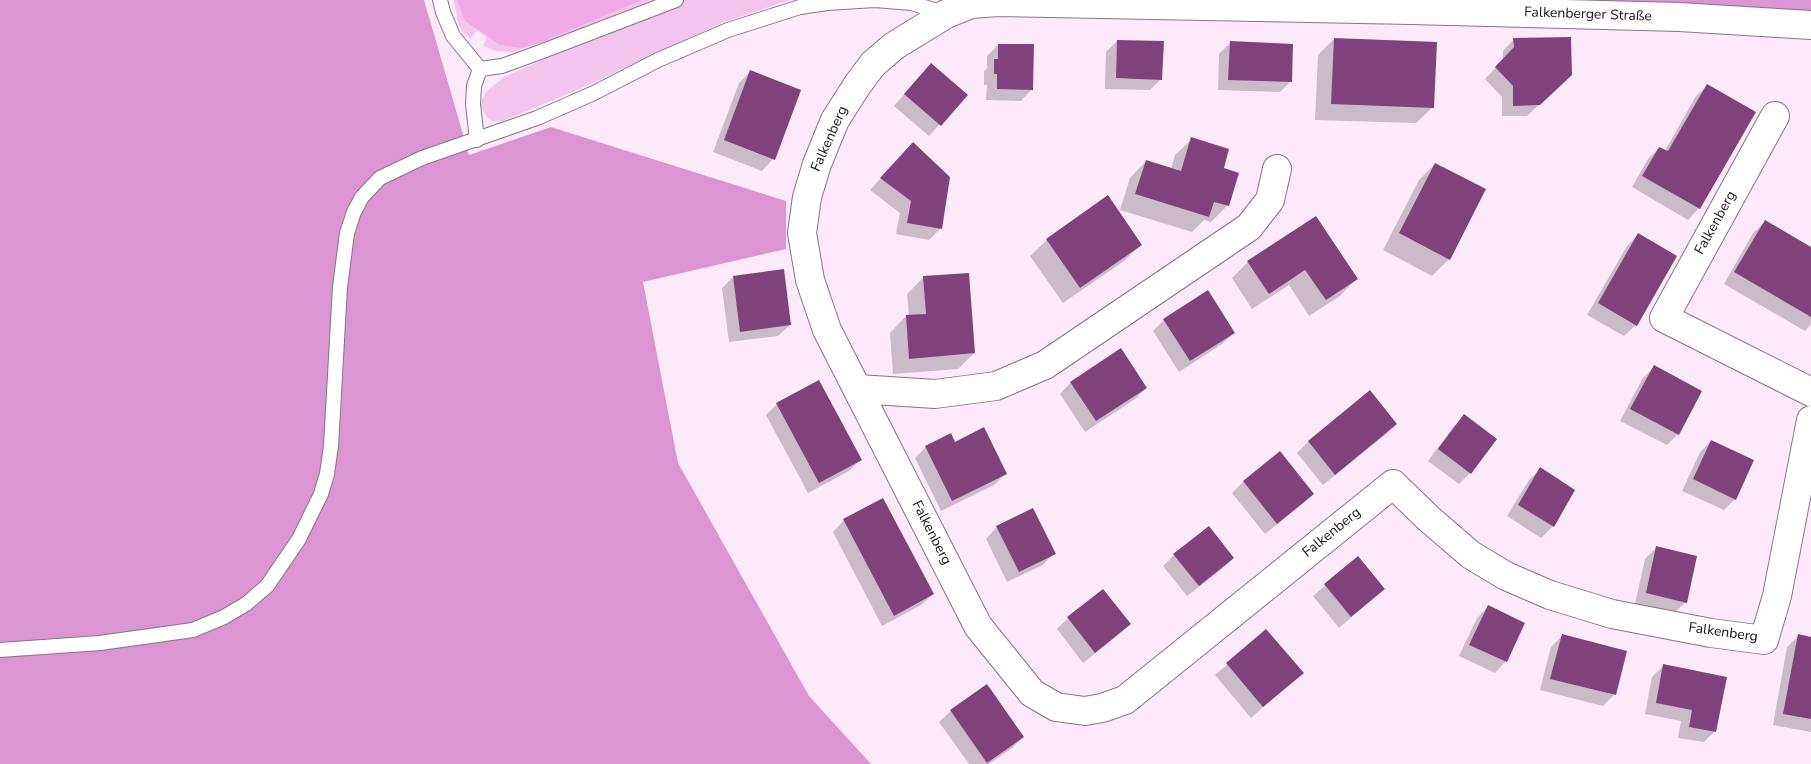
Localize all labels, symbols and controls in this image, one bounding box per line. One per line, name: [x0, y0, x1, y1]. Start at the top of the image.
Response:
street label: Falkenberger Straße: [1524, 4, 1652, 26]
street label: Falkenberg: [808, 104, 852, 174]
street label: Falkenberg: [1692, 188, 1740, 258]
street label: Falkenberg: [908, 498, 954, 568]
street label: Falkenberg: [1300, 504, 1364, 562]
street label: Falkenberg: [1687, 620, 1759, 646]

